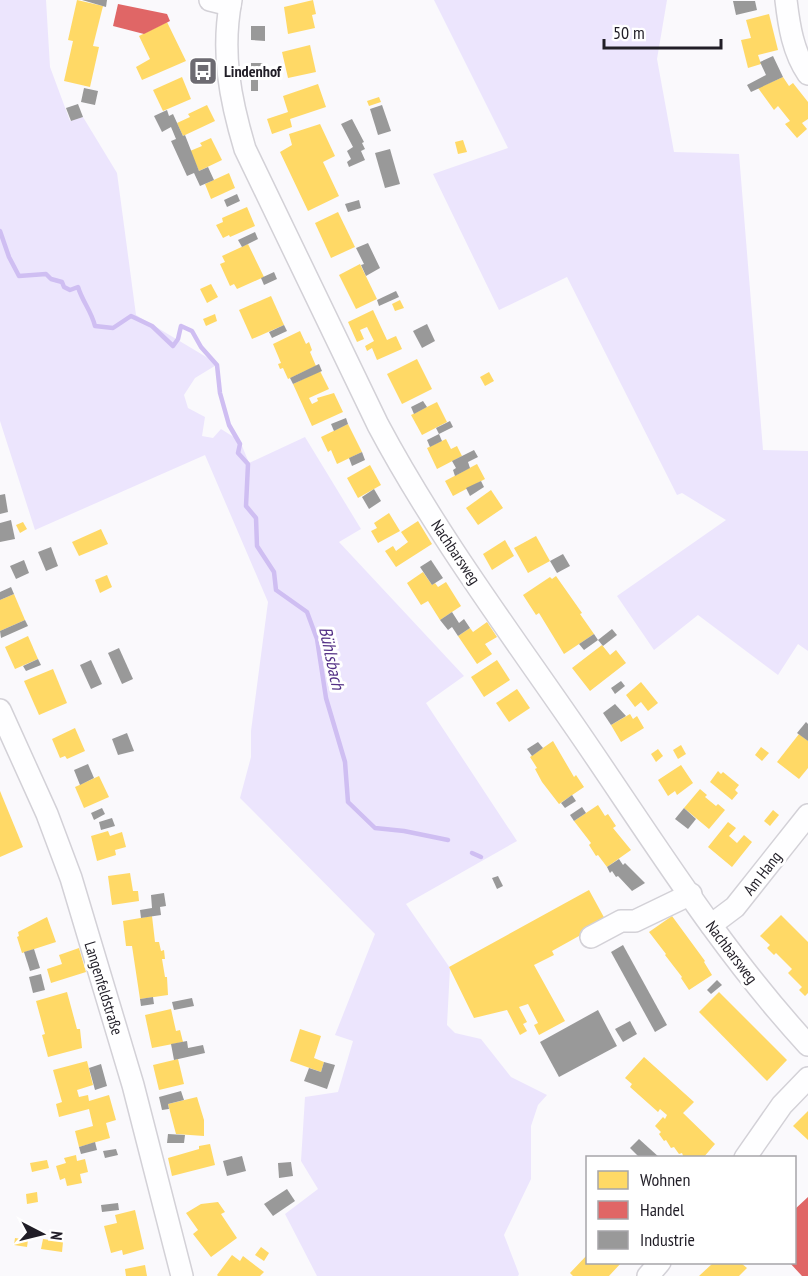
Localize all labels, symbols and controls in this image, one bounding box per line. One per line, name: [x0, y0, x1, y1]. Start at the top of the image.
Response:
scale bar: [604, 12, 721, 50]
text: 50 m: [613, 21, 645, 44]
bus stop icon: Lindenhof: [187, 55, 219, 87]
place label: Lindenhof: [224, 61, 282, 81]
street label: Nachbarsweg: [427, 516, 485, 588]
water label: Bühlsbach: [314, 624, 350, 693]
street label: Am Hang: [739, 847, 785, 899]
street label: Nachbarsweg: [702, 917, 762, 987]
street label: Langenfeldstraße: [80, 939, 128, 1037]
legend: [586, 1156, 796, 1264]
text: Wohnen: [640, 1168, 690, 1191]
text: Handel: [640, 1198, 685, 1221]
north arrow: [12, 1204, 72, 1264]
text: Industrie: [640, 1228, 695, 1251]
text: N: [46, 1230, 67, 1241]

